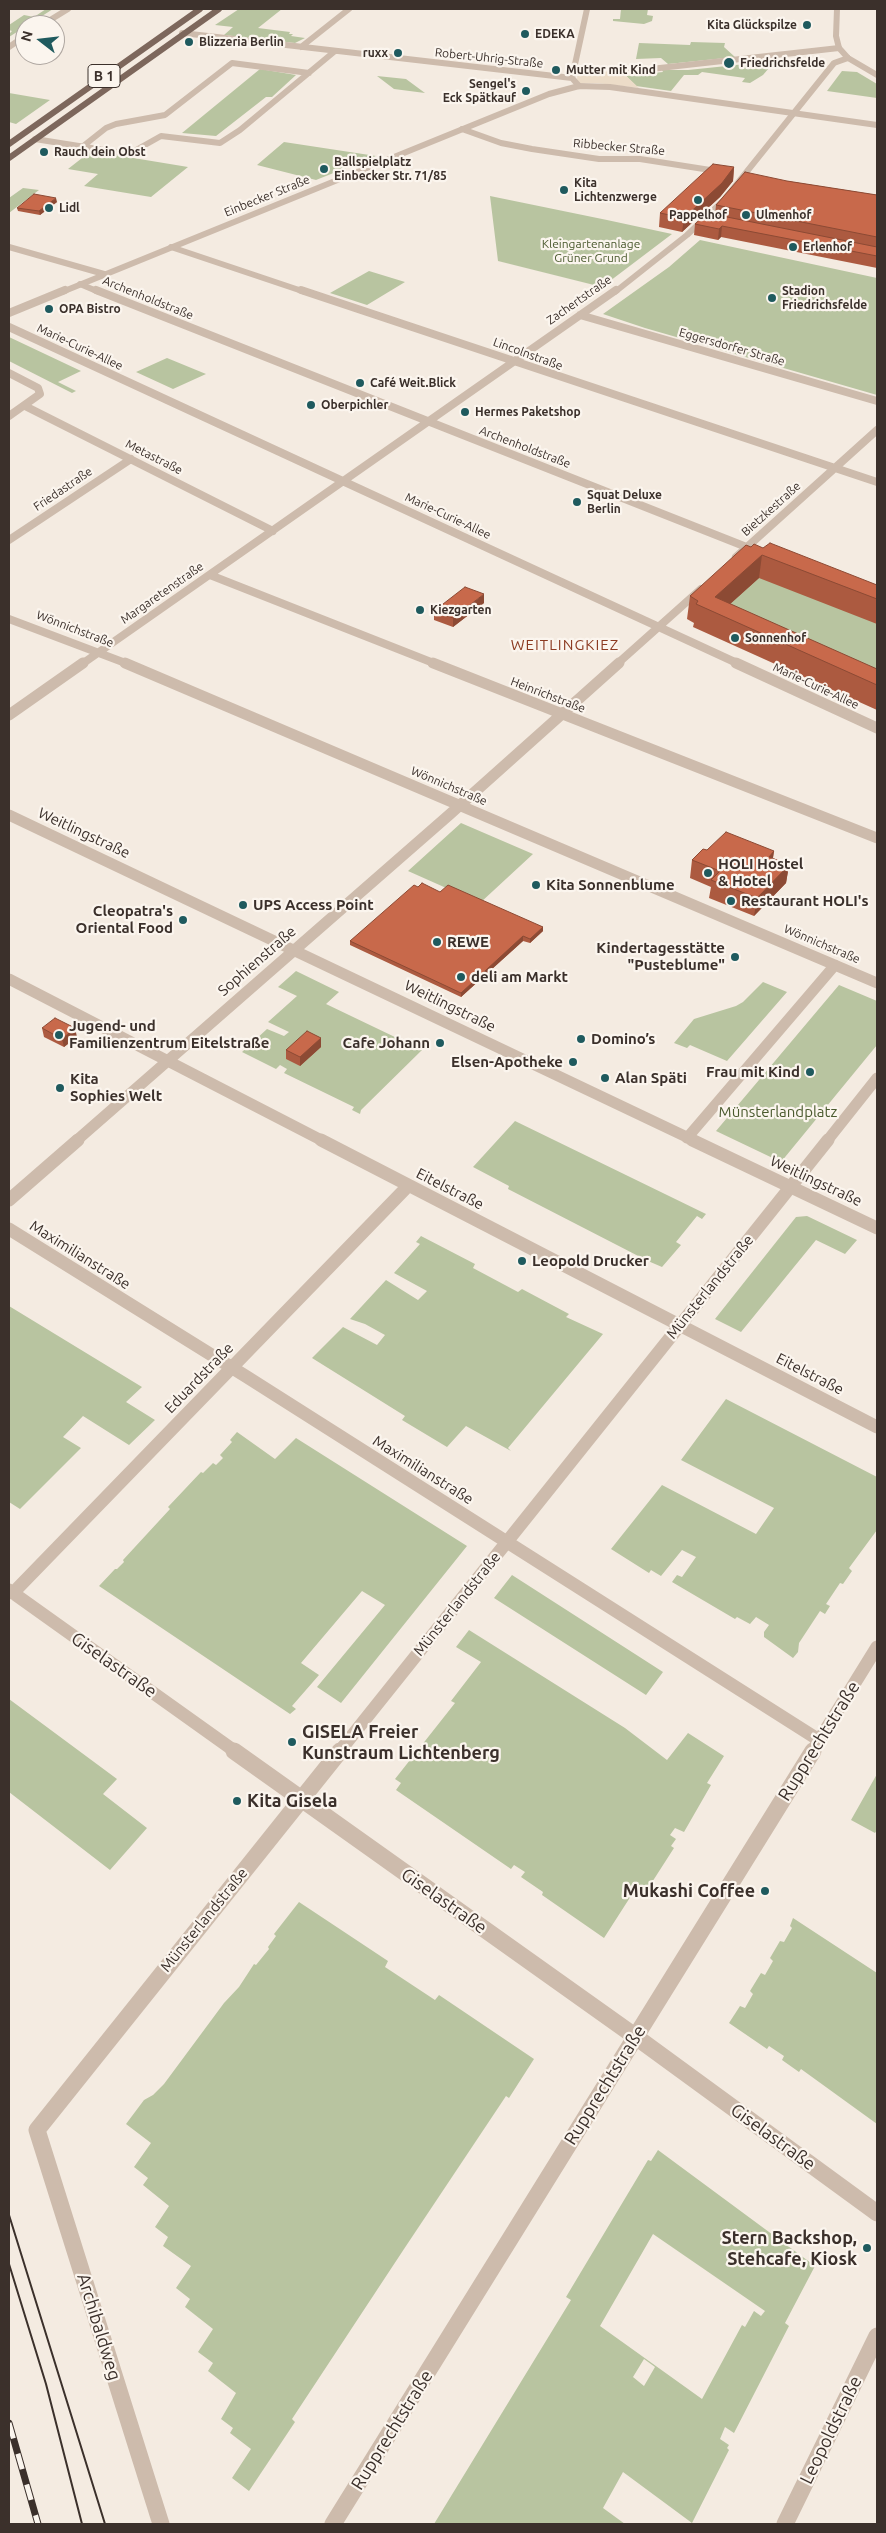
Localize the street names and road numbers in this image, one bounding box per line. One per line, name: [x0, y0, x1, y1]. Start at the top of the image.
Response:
street label: Robert-Uhrig-Straße: [434, 45, 544, 71]
road number: B 1: [88, 64, 120, 88]
street label: Ribbecker Straße: [573, 136, 665, 158]
street label: Einbecker Straße: [222, 172, 312, 220]
street label: Zachertstraße: [544, 272, 614, 328]
street label: Archenholdstraße: [100, 273, 196, 323]
street label: Marie-Curie-Allee: [35, 321, 125, 373]
street label: Eggersdorfer Straße: [677, 325, 787, 369]
street label: Lincolnstraße: [491, 335, 565, 373]
street label: Archenholdstraße: [477, 423, 573, 471]
street label: Metastraße: [123, 436, 185, 478]
street label: Friedastraße: [31, 464, 95, 514]
street label: Bietzkestraße: [739, 479, 803, 539]
street label: Marie-Curie-Allee: [403, 490, 493, 542]
street label: Margaretenstraße: [118, 559, 206, 627]
street label: Wönnichstraße: [34, 608, 116, 650]
street label: Marie-Curie-Allee: [771, 660, 861, 712]
street label: Heinrichstraße: [508, 674, 588, 716]
street label: Wönnichstraße: [409, 763, 489, 809]
street label: Weitlingstraße: [35, 804, 133, 862]
street label: Wönnichstraße: [782, 921, 862, 967]
street label: Sophienstraße: [214, 922, 300, 1000]
street label: Weitlingstraße: [401, 976, 499, 1036]
street label: Weitlingstraße: [767, 1152, 865, 1210]
street label: Eitelstraße: [413, 1164, 487, 1214]
street label: Maximilianstraße: [26, 1217, 134, 1293]
street label: Münsterlandstraße: [663, 1231, 757, 1343]
street label: Eduardstraße: [161, 1339, 237, 1417]
street label: Eitelstraße: [773, 1349, 847, 1399]
street label: Maximilianstraße: [369, 1432, 477, 1508]
street label: Münsterlandstraße: [410, 1548, 504, 1660]
street label: Giselastraße: [67, 1628, 161, 1702]
street label: Rupprechtstraße: [774, 1677, 864, 1805]
street label: Münsterlandstraße: [157, 1864, 251, 1976]
street label: Giselastraße: [397, 1864, 491, 1938]
street label: Rupprechtstraße: [560, 2021, 650, 2149]
street label: Giselastraße: [726, 2099, 820, 2175]
street label: Archibaldweg: [72, 2271, 126, 2383]
street label: Rupprechtstraße: [347, 2366, 437, 2494]
street label: Leopoldstraße: [796, 2372, 866, 2488]

